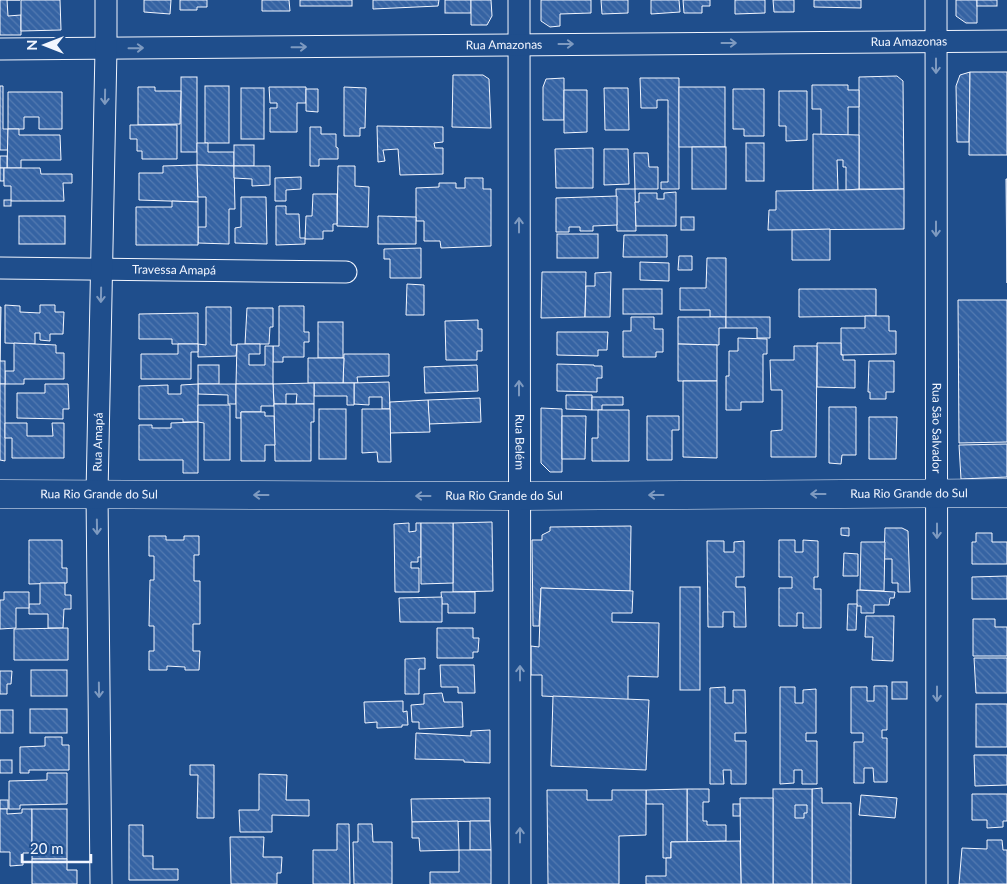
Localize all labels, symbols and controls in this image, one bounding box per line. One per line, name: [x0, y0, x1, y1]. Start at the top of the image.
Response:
north arrow: [20, 20, 70, 70]
street label: Rua Amazonas: [871, 33, 947, 49]
street label: Rua Amazonas: [466, 37, 542, 52]
one-way arrow: [720, 38, 736, 48]
one-way arrow: [558, 39, 574, 49]
text: N: [23, 40, 40, 50]
one-way arrow: [290, 42, 306, 52]
one-way arrow: [128, 43, 144, 53]
one-way arrow: [931, 58, 941, 74]
one-way arrow: [100, 89, 110, 105]
one-way arrow: [514, 218, 524, 234]
one-way arrow: [931, 220, 941, 236]
street label: Travessa Amapá: [132, 262, 216, 277]
one-way arrow: [96, 286, 105, 302]
one-way arrow: [514, 380, 524, 396]
street label: Rua São Salvador: [929, 383, 945, 474]
street label: Rua Amapá: [89, 412, 106, 472]
street label: Rua Belém: [512, 414, 528, 470]
street label: Rua Rio Grande do Sul: [850, 485, 968, 501]
street label: Rua Rio Grande do Sul: [40, 486, 158, 502]
street label: Rua Rio Grande do Sul: [445, 488, 563, 503]
one-way arrow: [811, 489, 827, 499]
one-way arrow: [253, 490, 270, 500]
one-way arrow: [648, 490, 664, 500]
one-way arrow: [416, 491, 432, 501]
one-way arrow: [92, 518, 102, 535]
one-way arrow: [932, 522, 942, 539]
one-way arrow: [515, 665, 525, 682]
one-way arrow: [94, 681, 104, 697]
one-way arrow: [932, 685, 942, 701]
one-way arrow: [515, 828, 525, 844]
scale bar: [22, 832, 91, 864]
text: 20 m: [30, 839, 64, 857]

